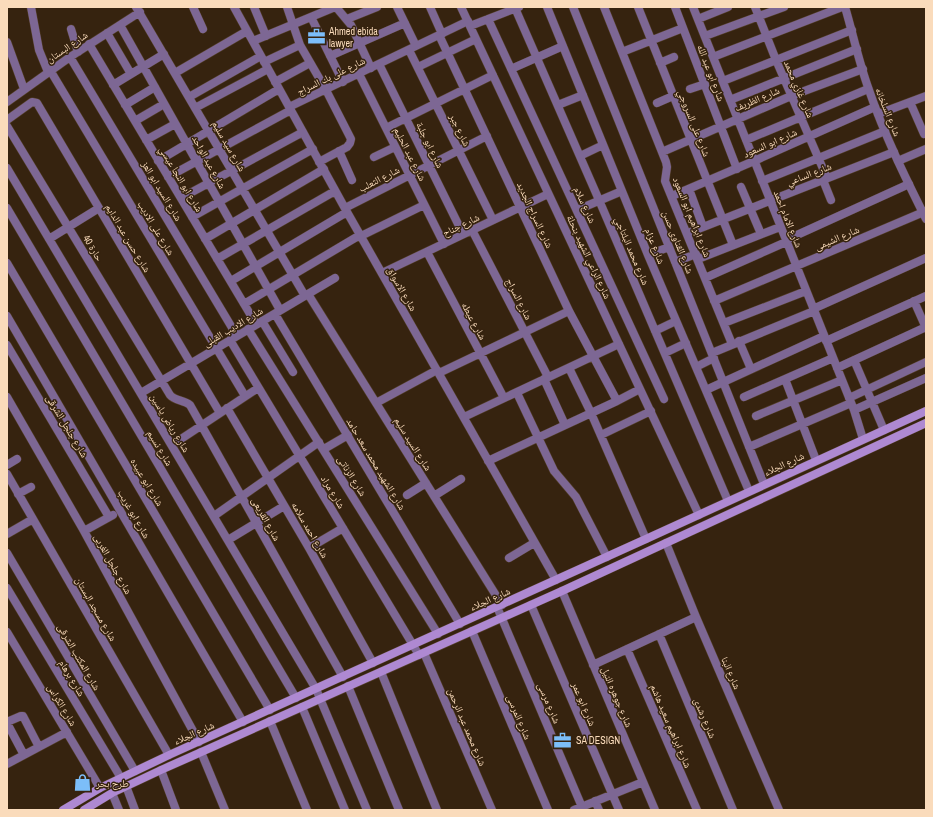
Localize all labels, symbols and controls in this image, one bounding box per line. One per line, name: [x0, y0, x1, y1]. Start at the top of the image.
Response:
place label: Ahmed ebida lawyer: [328, 25, 378, 50]
office icon: Ahmed ebida lawyer: [306, 27, 326, 47]
street label: شارع البستان: [44, 28, 91, 66]
street label: شارع ابو عبد الله: [694, 43, 728, 104]
street label: شارع على بك السراج: [295, 54, 368, 98]
street label: شارع غازي محمد: [780, 58, 817, 121]
street label: شارع الظريف: [732, 84, 782, 114]
street label: شارع السلخانه: [872, 86, 904, 139]
street label: شارع على السروجي: [673, 88, 713, 159]
street label: شارع جبر: [446, 111, 474, 149]
street label: شارع سيد سليم: [208, 118, 249, 175]
street label: شارع ابو جلبة: [413, 120, 447, 171]
street label: شارع عبد الحليم: [390, 125, 429, 184]
street label: شارع ابو السعود: [741, 125, 799, 161]
street label: شارع عبد الواحد: [189, 133, 229, 191]
street label: شارع ابو النجا عيسي: [155, 144, 206, 215]
street label: شارع السيد ابو العز: [138, 158, 185, 224]
street label: شارع الساعي: [785, 159, 834, 190]
street label: شارع الثعلب: [356, 163, 402, 195]
street label: شارع ابراهيم ابو السعود: [669, 175, 714, 260]
street label: شارع السراج الجديد: [514, 180, 556, 251]
street label: شارع سلام: [570, 185, 599, 226]
street label: شارع الامام احمد: [770, 188, 806, 250]
street label: شارع على الاديب: [135, 198, 178, 258]
street label: شارع حسن عبد الدايم: [102, 201, 154, 276]
street label: شارع القناوى حسن: [659, 208, 697, 276]
street label: شارع جناح: [440, 210, 482, 239]
street label: شارع الراعي الشهيد بنحلة: [562, 213, 614, 302]
street label: شارع محمد البلتاجي: [610, 215, 652, 288]
street label: شارع الشيمى: [813, 223, 862, 253]
street label: شارع عزام: [641, 226, 668, 267]
street label: حارة 40: [80, 233, 106, 264]
street label: شارع الاسواق: [384, 265, 420, 314]
street label: شارع السراج: [503, 276, 535, 322]
street label: شارع عيطه: [459, 300, 490, 342]
street label: شارع الاديب القبلى: [201, 304, 266, 350]
street label: شارع رياض ياسين: [147, 391, 193, 455]
street label: شارع جلجل الشرقى: [43, 392, 91, 460]
street label: شارع السيد سليم: [390, 415, 435, 474]
street label: شارع الشهيد محمد سعد حامد: [343, 416, 409, 513]
street label: شارع نسيم: [143, 428, 176, 469]
street label: شارع الجلاء: [762, 449, 807, 479]
street label: شارع الزناتى: [334, 453, 370, 499]
street label: شارع ابو عبيده: [128, 456, 167, 509]
street label: شارع مراد: [318, 473, 348, 511]
street label: شارع ابو غريب: [115, 487, 153, 541]
street label: شارع القريعى: [249, 495, 284, 544]
street label: شارع احمد سلامه: [289, 499, 332, 561]
street label: شارع جلجل الغربى: [91, 531, 135, 597]
street label: شارع مسجد البستان: [72, 574, 120, 644]
street label: شارع الجلاء: [468, 584, 513, 614]
street label: شارع المكتب الشرقى: [55, 621, 104, 693]
street label: شارع البنا: [718, 655, 744, 692]
street label: شارع برهام: [55, 657, 88, 700]
street label: شارع جوهره النيل: [598, 665, 636, 730]
street label: شارع ابو عمر: [569, 679, 599, 728]
street label: شارع مرسى: [535, 681, 564, 726]
street label: شارع الكراس: [44, 682, 80, 729]
street label: شارع ابراهيم سعيد هاشم: [647, 682, 695, 771]
street label: شارع محمد عبد الرحمن: [445, 686, 489, 768]
street label: شارع المرسى: [504, 693, 534, 742]
street label: شارع رشدى: [691, 696, 719, 741]
street label: شارع الجلاء: [172, 718, 217, 748]
office icon: SA DESIGN: [553, 730, 573, 750]
place label: SA DESIGN: [576, 734, 620, 747]
shop icon: طرح بحر: [73, 773, 93, 793]
place label: طرح بحر: [95, 777, 129, 790]

